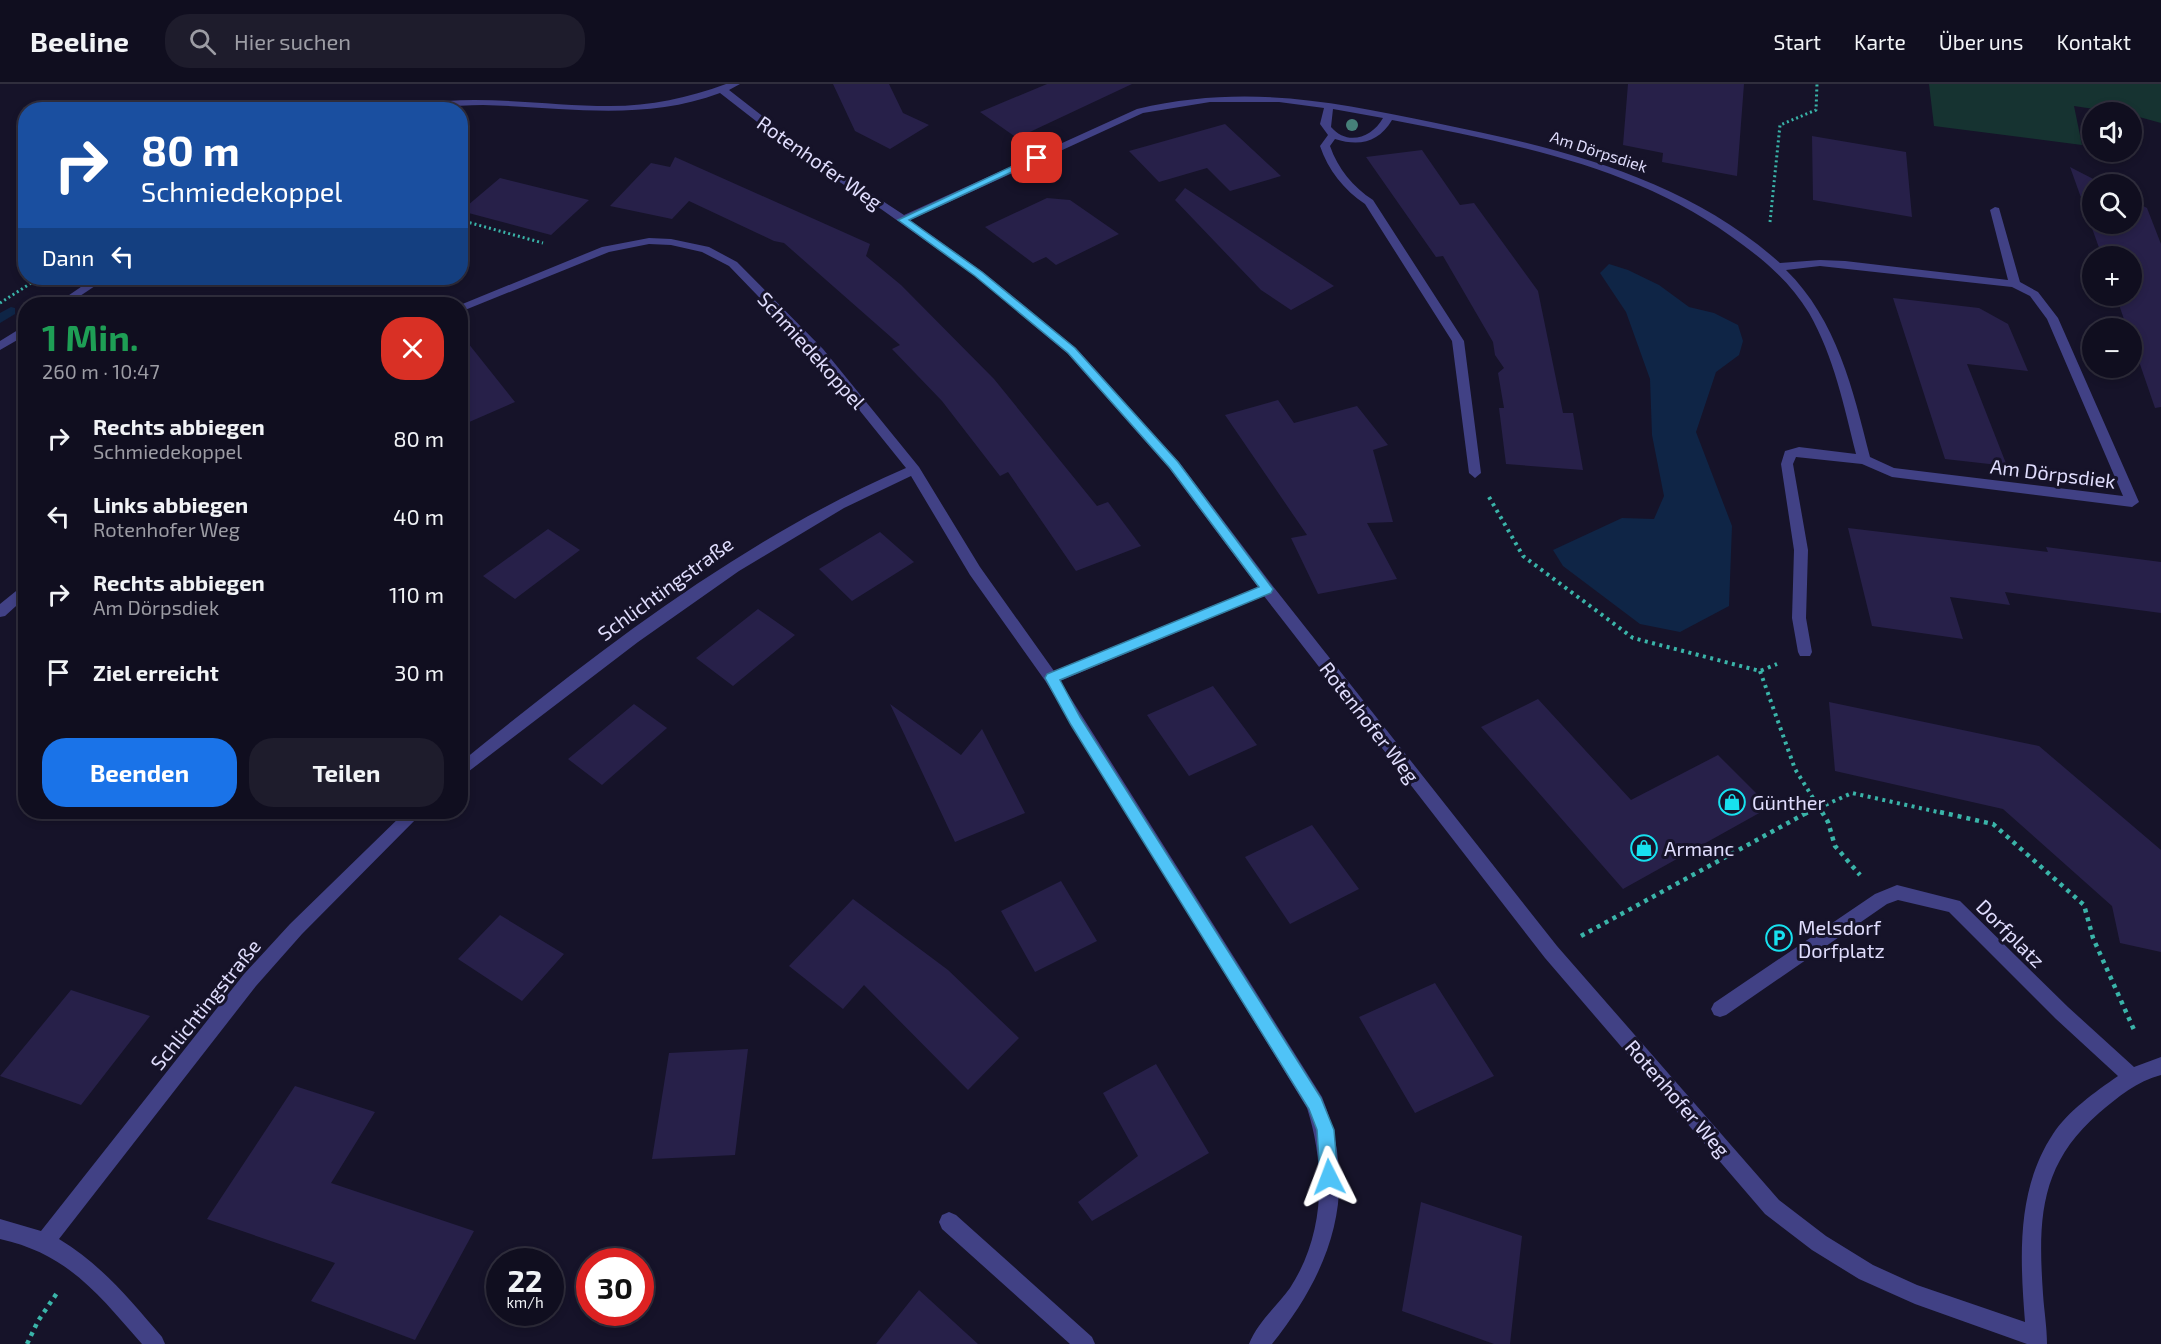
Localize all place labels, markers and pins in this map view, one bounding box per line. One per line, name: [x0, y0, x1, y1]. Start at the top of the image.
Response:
pin: [1011, 132, 1062, 183]
shop icon: Günther: [1717, 787, 1747, 817]
place label: Günther: [1752, 790, 1826, 814]
shop icon: Armanc: [1629, 833, 1659, 863]
place label: Armanc: [1664, 836, 1735, 860]
place label: Melsdorf Dorfplatz: [1798, 915, 1885, 962]
parking icon: Melsdorf Dorfplatz: [1764, 923, 1794, 953]

